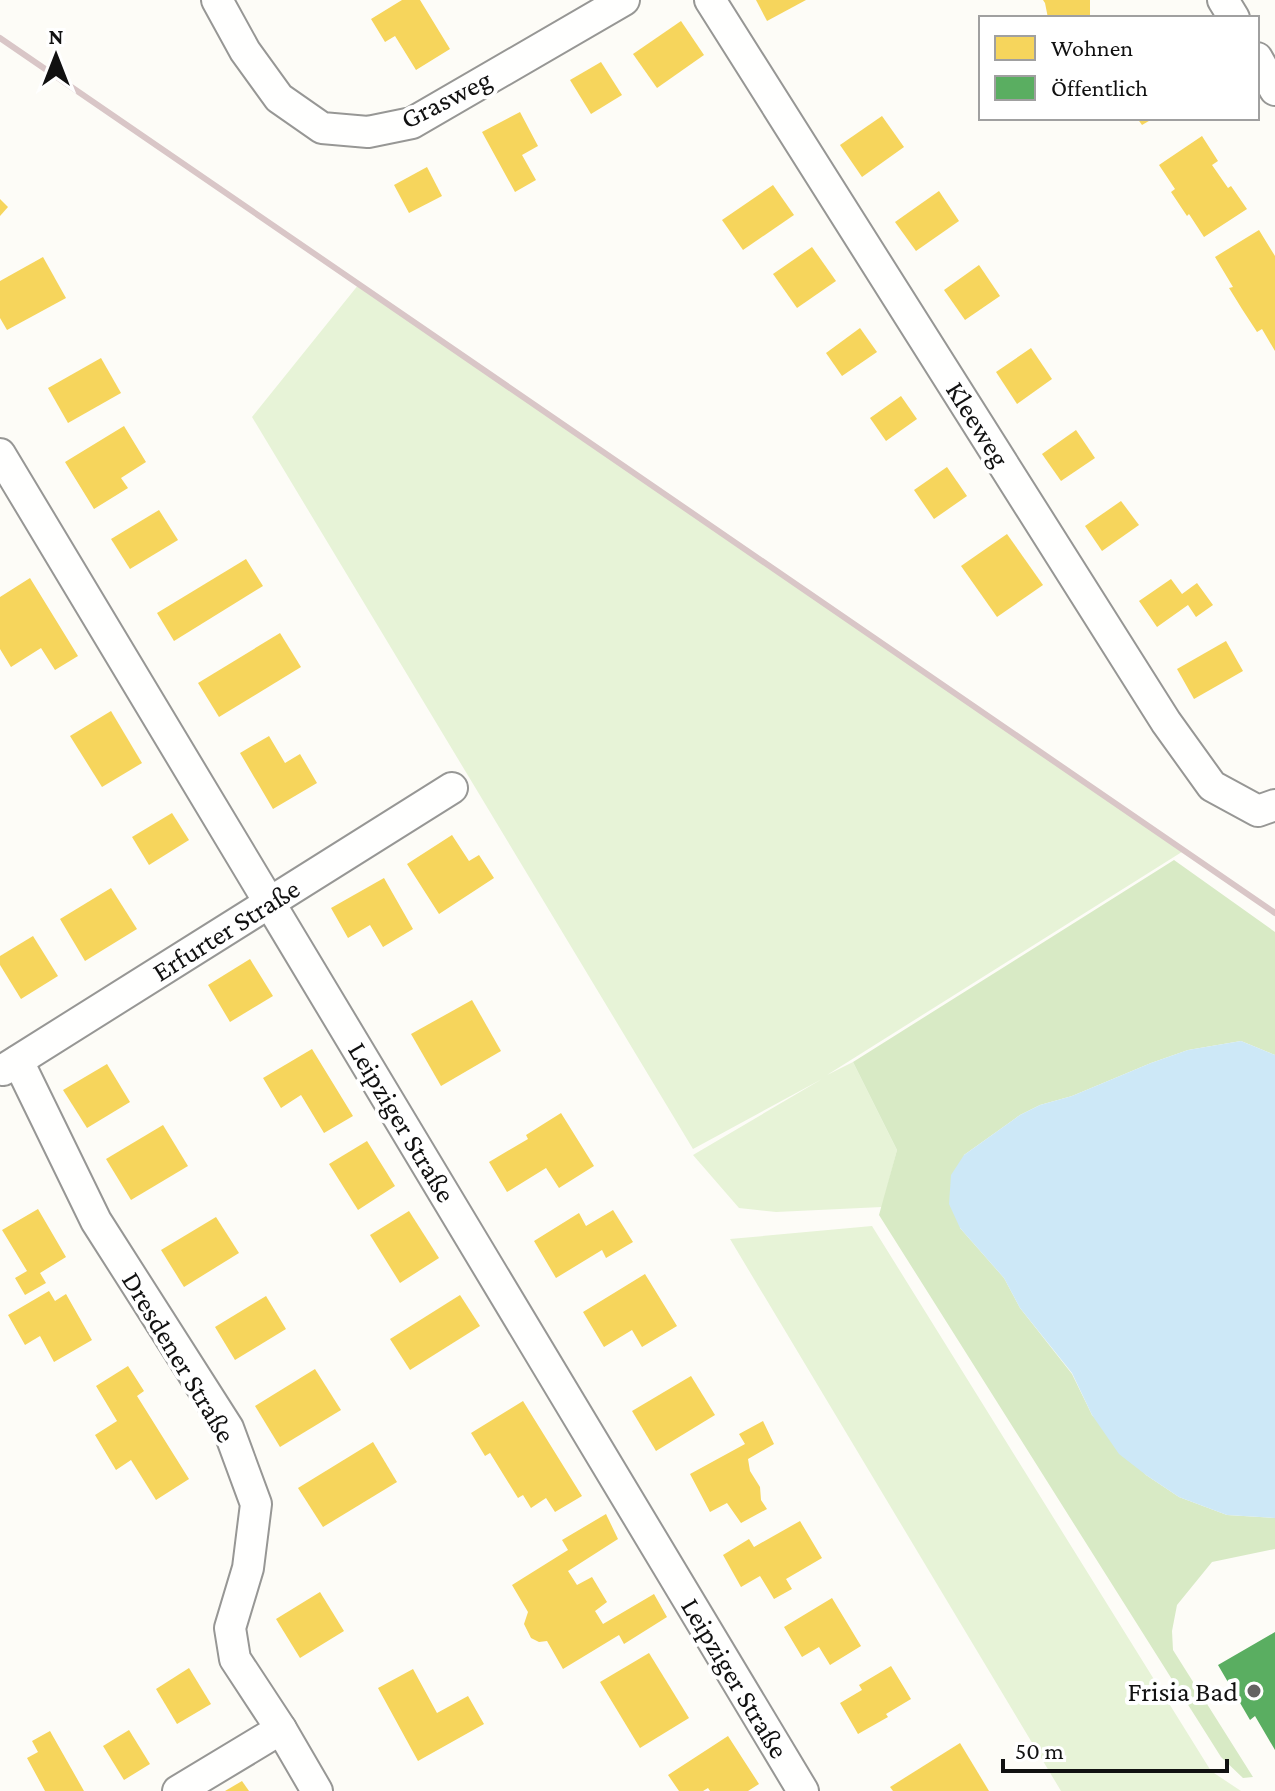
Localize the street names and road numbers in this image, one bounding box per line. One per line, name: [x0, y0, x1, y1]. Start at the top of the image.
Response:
street label: Grasweg: [396, 63, 497, 135]
street label: Kleeweg: [940, 376, 1016, 473]
street label: Erfurter Straße: [147, 872, 305, 988]
street label: Leipziger Straße: [342, 1036, 462, 1208]
street label: Dresdener Straße: [116, 1266, 242, 1448]
street label: Leipziger Straße: [675, 1592, 795, 1764]

